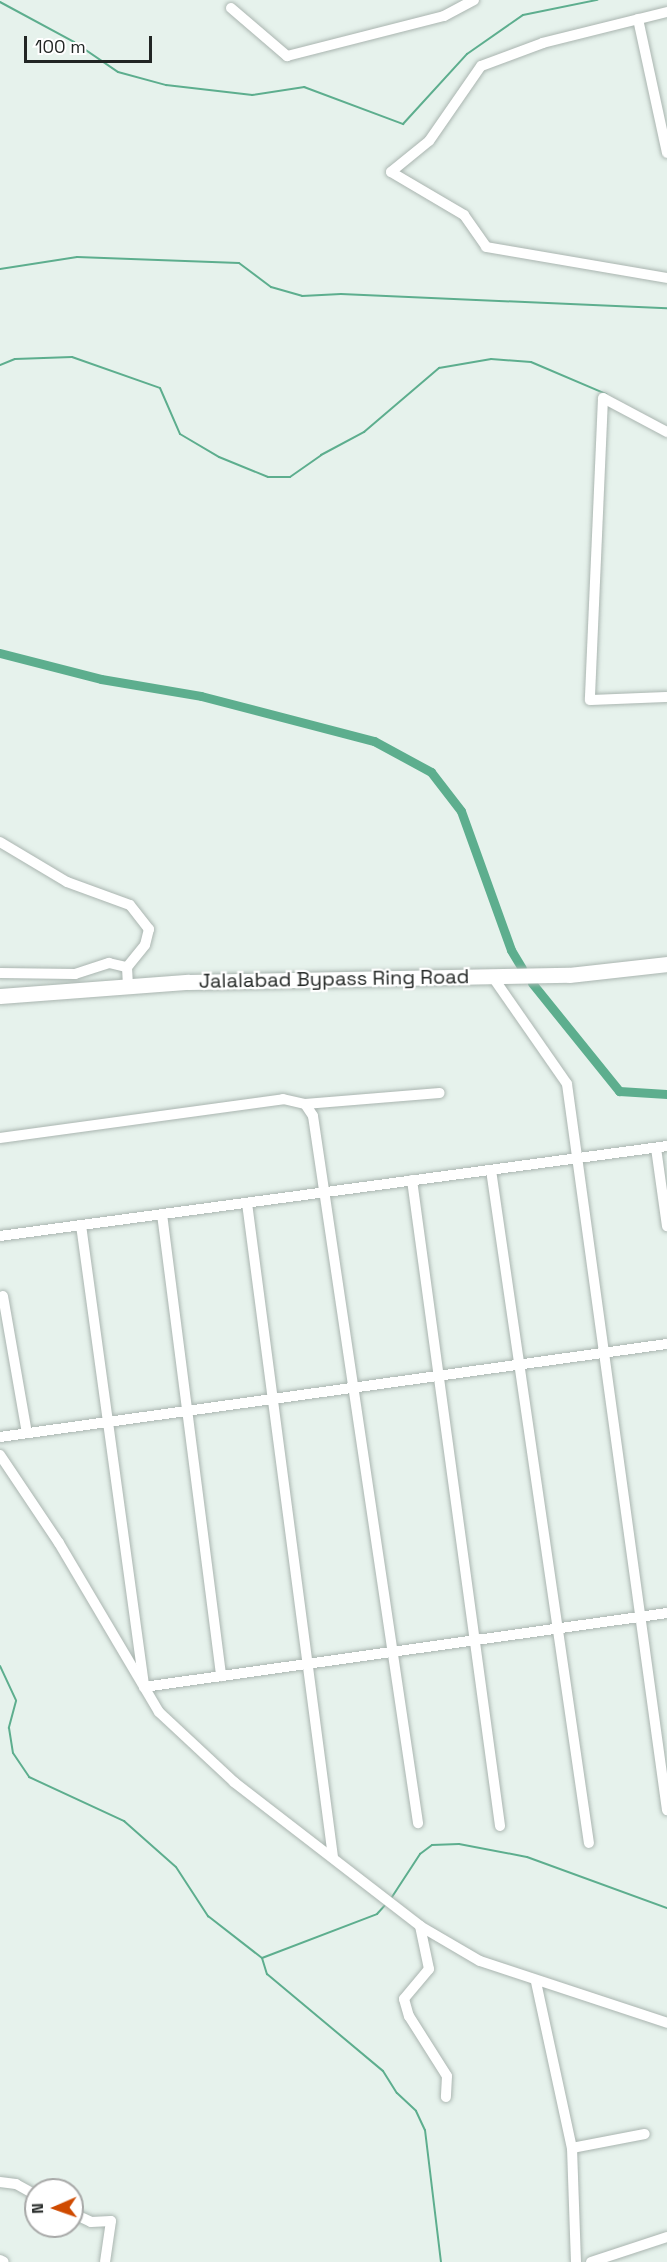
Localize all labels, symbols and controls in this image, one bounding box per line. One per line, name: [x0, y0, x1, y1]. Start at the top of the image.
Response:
scale bar: [27, 24, 154, 62]
text: 100 m: [35, 35, 86, 58]
street label: Jalalabad Bypass Ring Road: [198, 965, 470, 993]
north arrow: [24, 2178, 84, 2238]
text: N: [27, 2203, 48, 2214]

